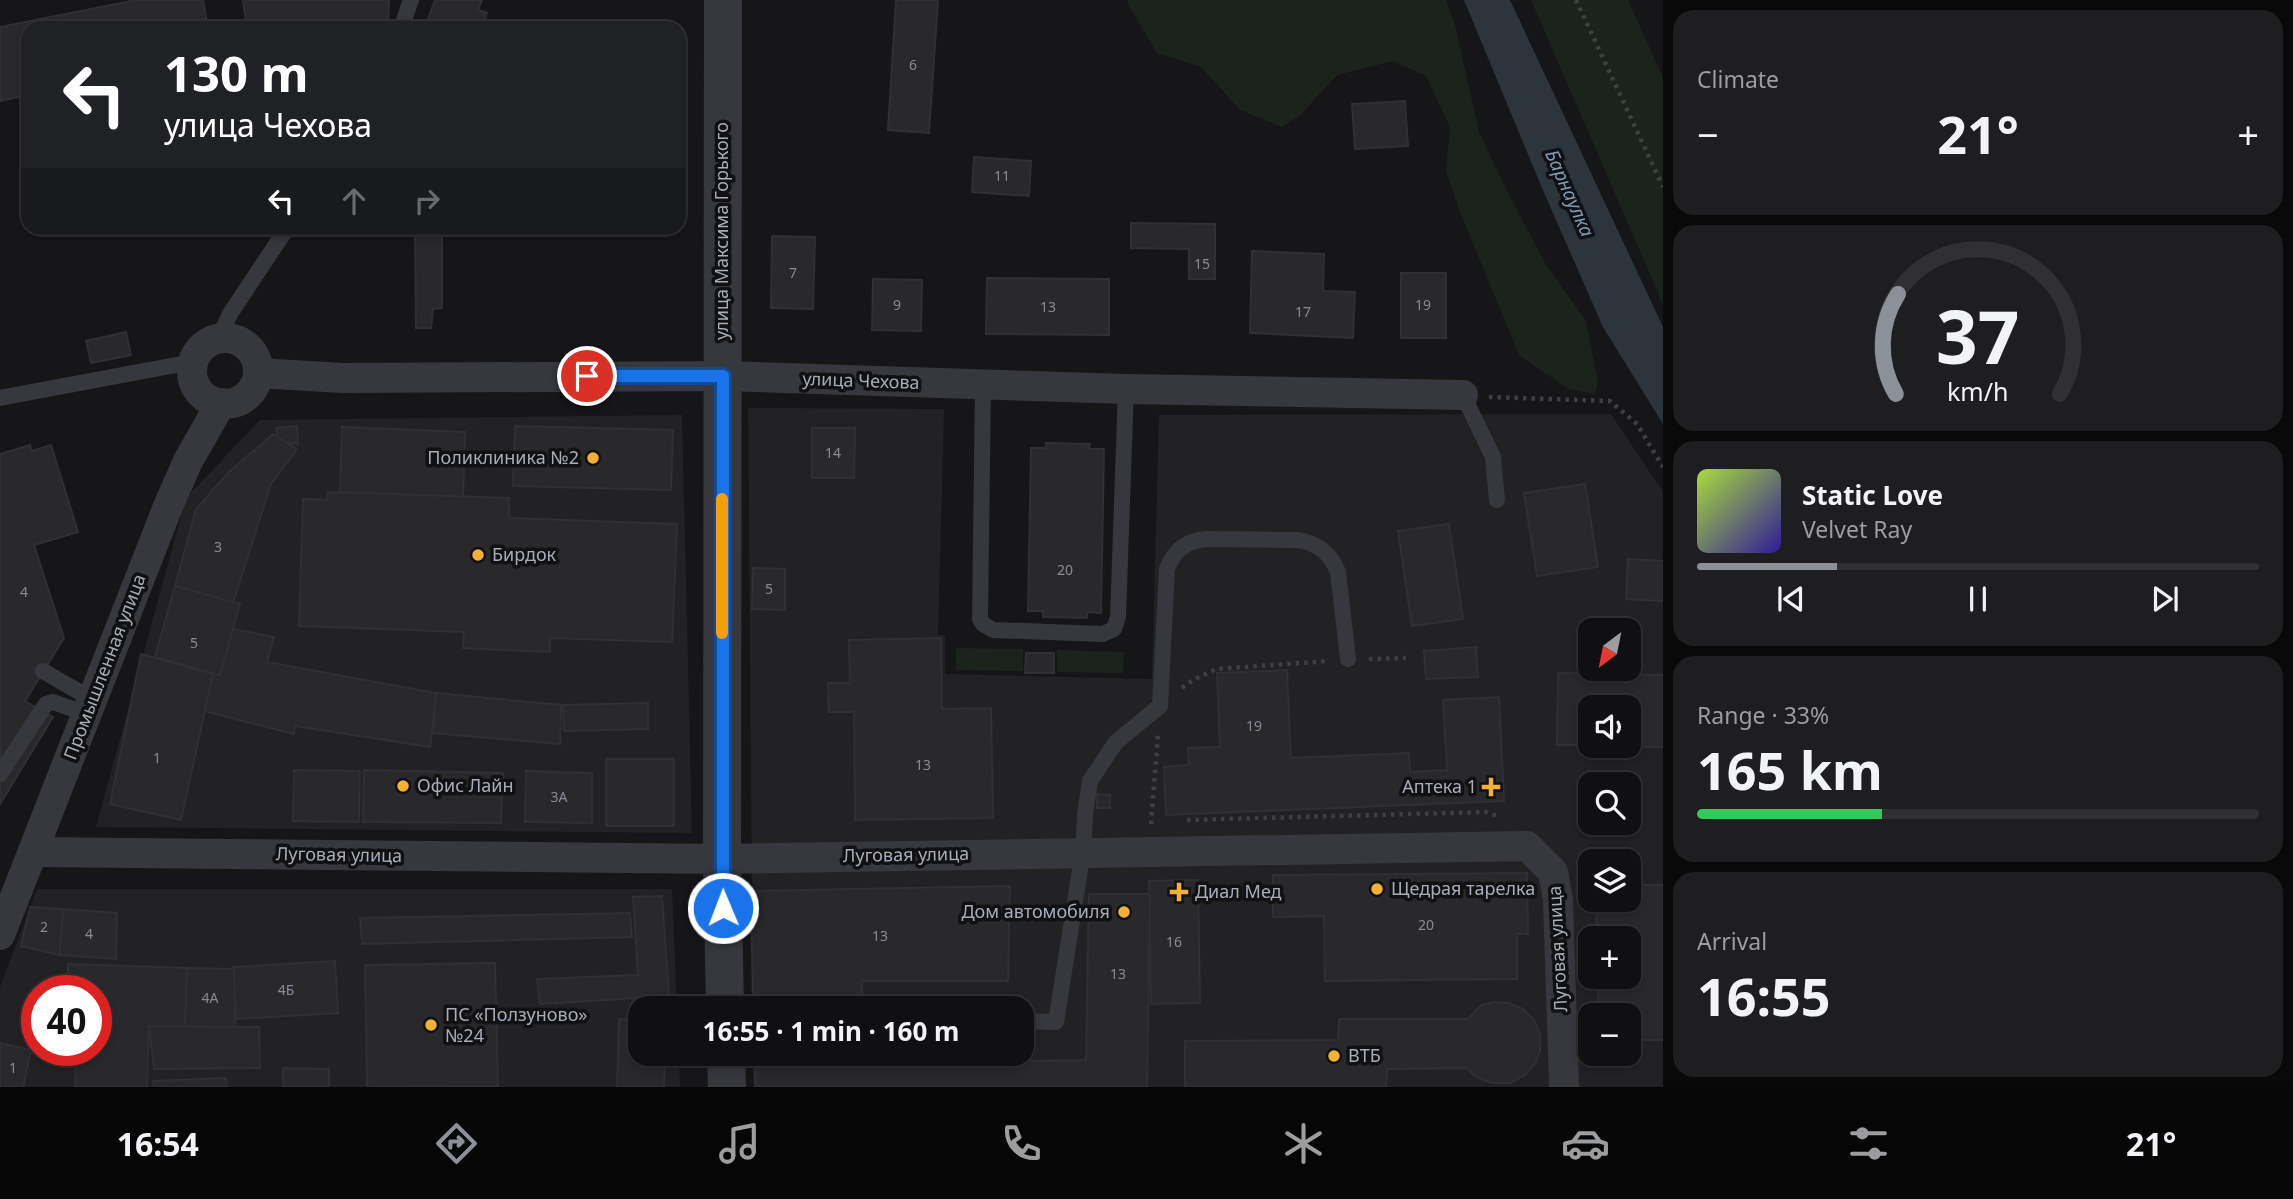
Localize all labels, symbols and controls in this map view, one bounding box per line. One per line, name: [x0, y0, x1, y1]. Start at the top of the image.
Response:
text: 130 m: [164, 40, 309, 106]
icon: left: [49, 49, 140, 140]
house number: 6: [909, 55, 917, 74]
text: Climate: [1697, 63, 1779, 95]
text: 21°: [1937, 98, 2019, 169]
text: улица Чехова: [164, 103, 372, 146]
text: −: [1697, 108, 1719, 160]
text: +: [2237, 108, 2259, 160]
street label: улица Максима Горького: [709, 122, 733, 340]
water label: Барнаулка: [1539, 145, 1601, 241]
house number: 11: [994, 166, 1010, 185]
icon: left: [262, 182, 300, 220]
icon: ahead: [335, 182, 373, 220]
icon: right: [408, 182, 446, 220]
house number: 15: [1194, 254, 1210, 273]
house number: 7: [789, 263, 797, 282]
text: 37: [1936, 287, 2020, 386]
house number: 9: [893, 295, 901, 314]
house number: 19: [1415, 295, 1431, 314]
house number: 13: [1040, 297, 1056, 316]
house number: 17: [1295, 302, 1311, 321]
pin: [557, 346, 617, 406]
icon: arrive: [568, 357, 606, 395]
street label: улица Чехова: [802, 366, 920, 394]
text: km/h: [1947, 374, 2009, 408]
house number: 14: [825, 443, 841, 462]
place label: Поликлиника №2: [427, 445, 579, 469]
marker: Поликлиника №2: [585, 450, 601, 466]
text: Static Love: [1802, 477, 1943, 513]
text: Velvet Ray: [1802, 513, 1912, 545]
house number: 3: [214, 537, 222, 556]
place label: Бирдок: [492, 542, 557, 566]
marker: Бирдок: [470, 547, 486, 563]
house number: 20: [1057, 560, 1073, 579]
street label: Промышленная улица: [58, 570, 151, 763]
house number: 5: [765, 579, 773, 598]
icon: previous: [1772, 580, 1810, 618]
icon: pause: [1959, 580, 1997, 618]
icon: next: [2146, 580, 2184, 618]
house number: 4: [20, 582, 28, 601]
north arrow: [1578, 618, 1642, 681]
map controls: [1578, 618, 1641, 1066]
house number: 5: [190, 633, 198, 652]
button: sound: [1578, 695, 1641, 758]
text: Range · 33%: [1697, 699, 1829, 731]
house number: 19: [1246, 716, 1262, 735]
text: 165 km: [1697, 734, 1883, 805]
house number: 1: [153, 748, 161, 767]
house number: 13: [915, 755, 931, 774]
button: search: [1578, 772, 1641, 835]
place label: Офис Лайн: [417, 773, 514, 797]
place label: Аптека 1: [1402, 774, 1477, 798]
marker: Офис Лайн: [395, 778, 411, 794]
marker: Аптека 1: [1483, 779, 1499, 795]
house number: 3А: [551, 787, 568, 806]
street label: Луговая улица: [276, 841, 402, 867]
street label: Луговая улица: [843, 841, 969, 867]
button: layers: [1578, 849, 1641, 912]
position arrow: [686, 871, 760, 945]
place label: Щедрая тарелка: [1391, 876, 1535, 900]
place label: Диал Мед: [1195, 879, 1282, 903]
marker: Щедрая тарелка: [1369, 881, 1385, 897]
marker: Диал Мед: [1169, 882, 1189, 902]
street label: Луговая улица: [1542, 885, 1572, 1013]
place label: Дом автомобиля: [961, 899, 1110, 923]
marker: Дом автомобиля: [1116, 904, 1132, 920]
house number: 20: [1418, 915, 1434, 934]
house number: 2: [40, 917, 48, 936]
house number: 4: [85, 924, 93, 943]
text: Arrival: [1697, 925, 1767, 957]
house number: 13: [872, 926, 888, 945]
button: +: [1578, 926, 1641, 989]
house number: 16: [1166, 932, 1182, 951]
text: 16:55: [1697, 960, 1831, 1031]
house number: 13: [1110, 964, 1126, 983]
speed limit sign: 40: [21, 975, 112, 1066]
house number: 4Б: [278, 980, 294, 999]
house number: 4А: [202, 988, 219, 1007]
place label: ПС «Ползуново» №24: [445, 1002, 588, 1047]
button: −: [1578, 1003, 1641, 1066]
text: 16:55 · 1 min · 160 m: [703, 1013, 959, 1049]
marker: ПС «Ползуново» №24: [423, 1017, 439, 1033]
place label: ВТБ: [1348, 1043, 1381, 1067]
marker: ВТБ: [1326, 1048, 1342, 1064]
house number: 1: [9, 1058, 17, 1077]
icon: directions: [432, 1119, 481, 1168]
icon: music: [715, 1119, 764, 1168]
icon: phone: [997, 1119, 1046, 1168]
icon: climate: [1279, 1119, 1328, 1168]
icon: car: [1561, 1119, 1610, 1168]
icon: filters: [1844, 1119, 1893, 1168]
text: 16:54: [117, 1122, 199, 1165]
text: 21°: [2126, 1122, 2176, 1165]

